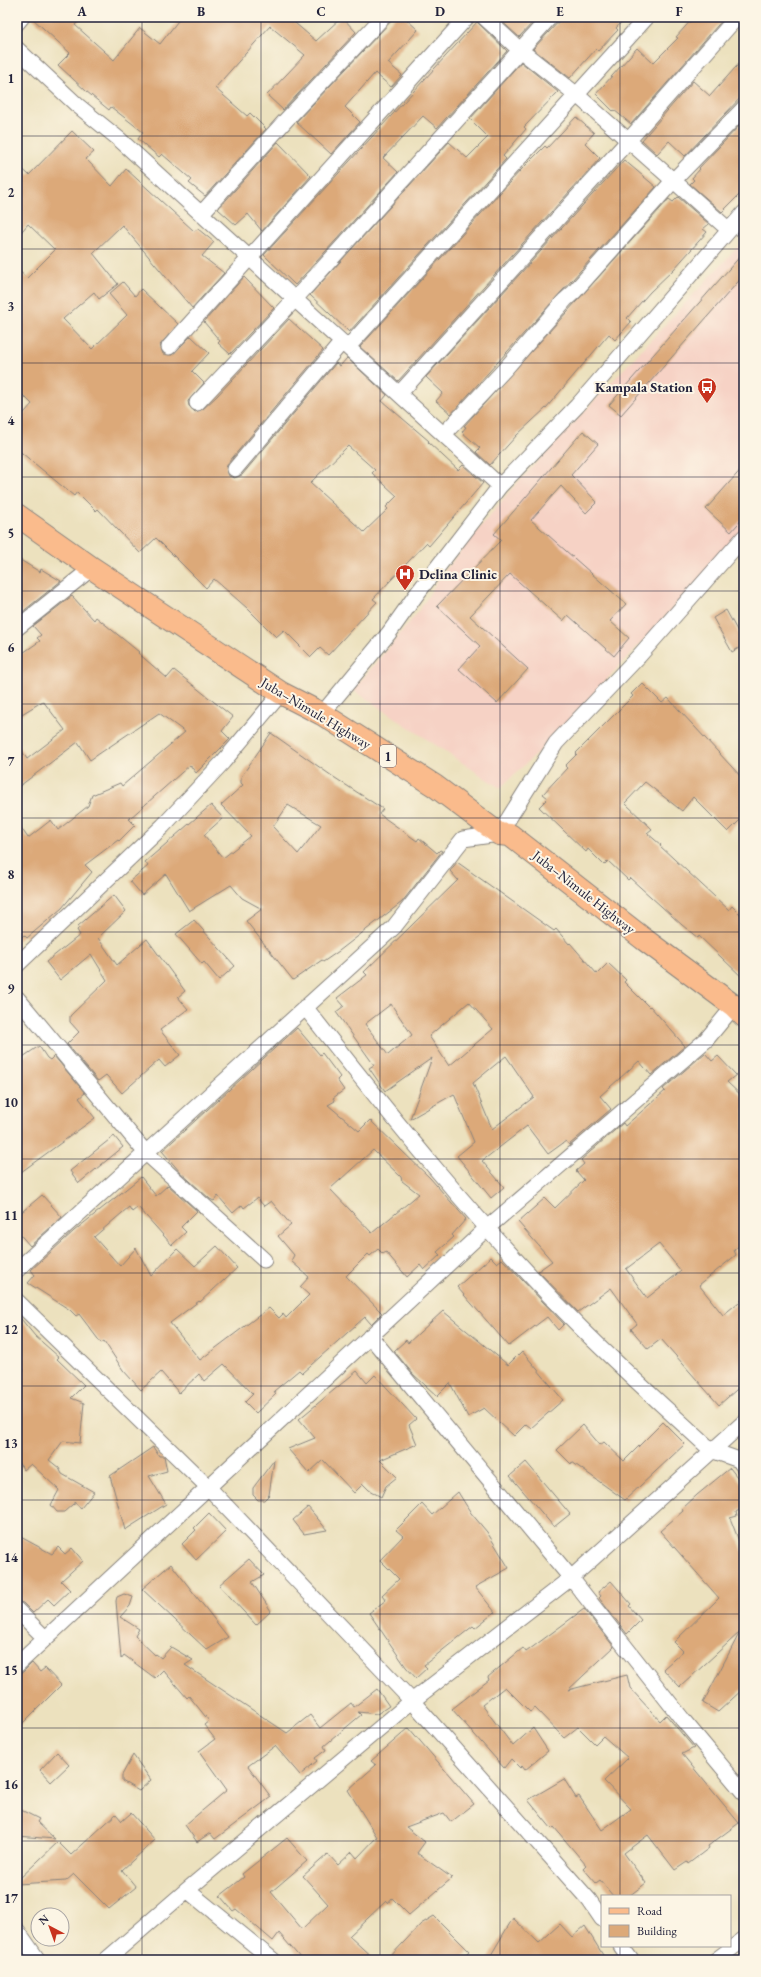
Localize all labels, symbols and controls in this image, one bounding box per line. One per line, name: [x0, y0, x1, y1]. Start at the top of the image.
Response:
text: A: [76, 3, 87, 20]
text: B: [197, 3, 205, 20]
text: C: [316, 3, 326, 20]
text: D: [435, 3, 445, 20]
text: E: [556, 3, 564, 20]
text: F: [675, 3, 683, 20]
text: 1: [8, 70, 15, 87]
text: 2: [8, 184, 15, 201]
text: 3: [8, 298, 15, 315]
bus stop icon: Kampala Station: [696, 376, 718, 404]
place label: Kampala Station: [595, 378, 693, 396]
text: 4: [8, 412, 15, 429]
text: 5: [8, 525, 14, 542]
hospital icon: Delina Clinic: [394, 563, 416, 591]
place label: Delina Clinic: [419, 565, 497, 583]
text: 6: [8, 639, 15, 656]
street label: Juba–Nimule Highway: [257, 672, 375, 753]
road number: 1: [380, 745, 396, 767]
text: 7: [8, 753, 15, 770]
street label: Juba–Nimule Highway: [528, 846, 640, 938]
text: 8: [8, 866, 15, 883]
text: 9: [8, 980, 15, 997]
text: 10: [4, 1094, 18, 1111]
text: 11: [4, 1207, 18, 1224]
text: 12: [4, 1321, 18, 1338]
text: 13: [4, 1435, 18, 1452]
text: 14: [4, 1549, 18, 1566]
text: 15: [4, 1662, 18, 1679]
text: 16: [4, 1776, 18, 1793]
text: 17: [4, 1890, 18, 1907]
legend: [601, 1895, 731, 1947]
text: Road: [637, 1903, 663, 1919]
north arrow: [30, 1907, 70, 1947]
text: N: [35, 1911, 51, 1928]
text: Building: [637, 1923, 678, 1939]

